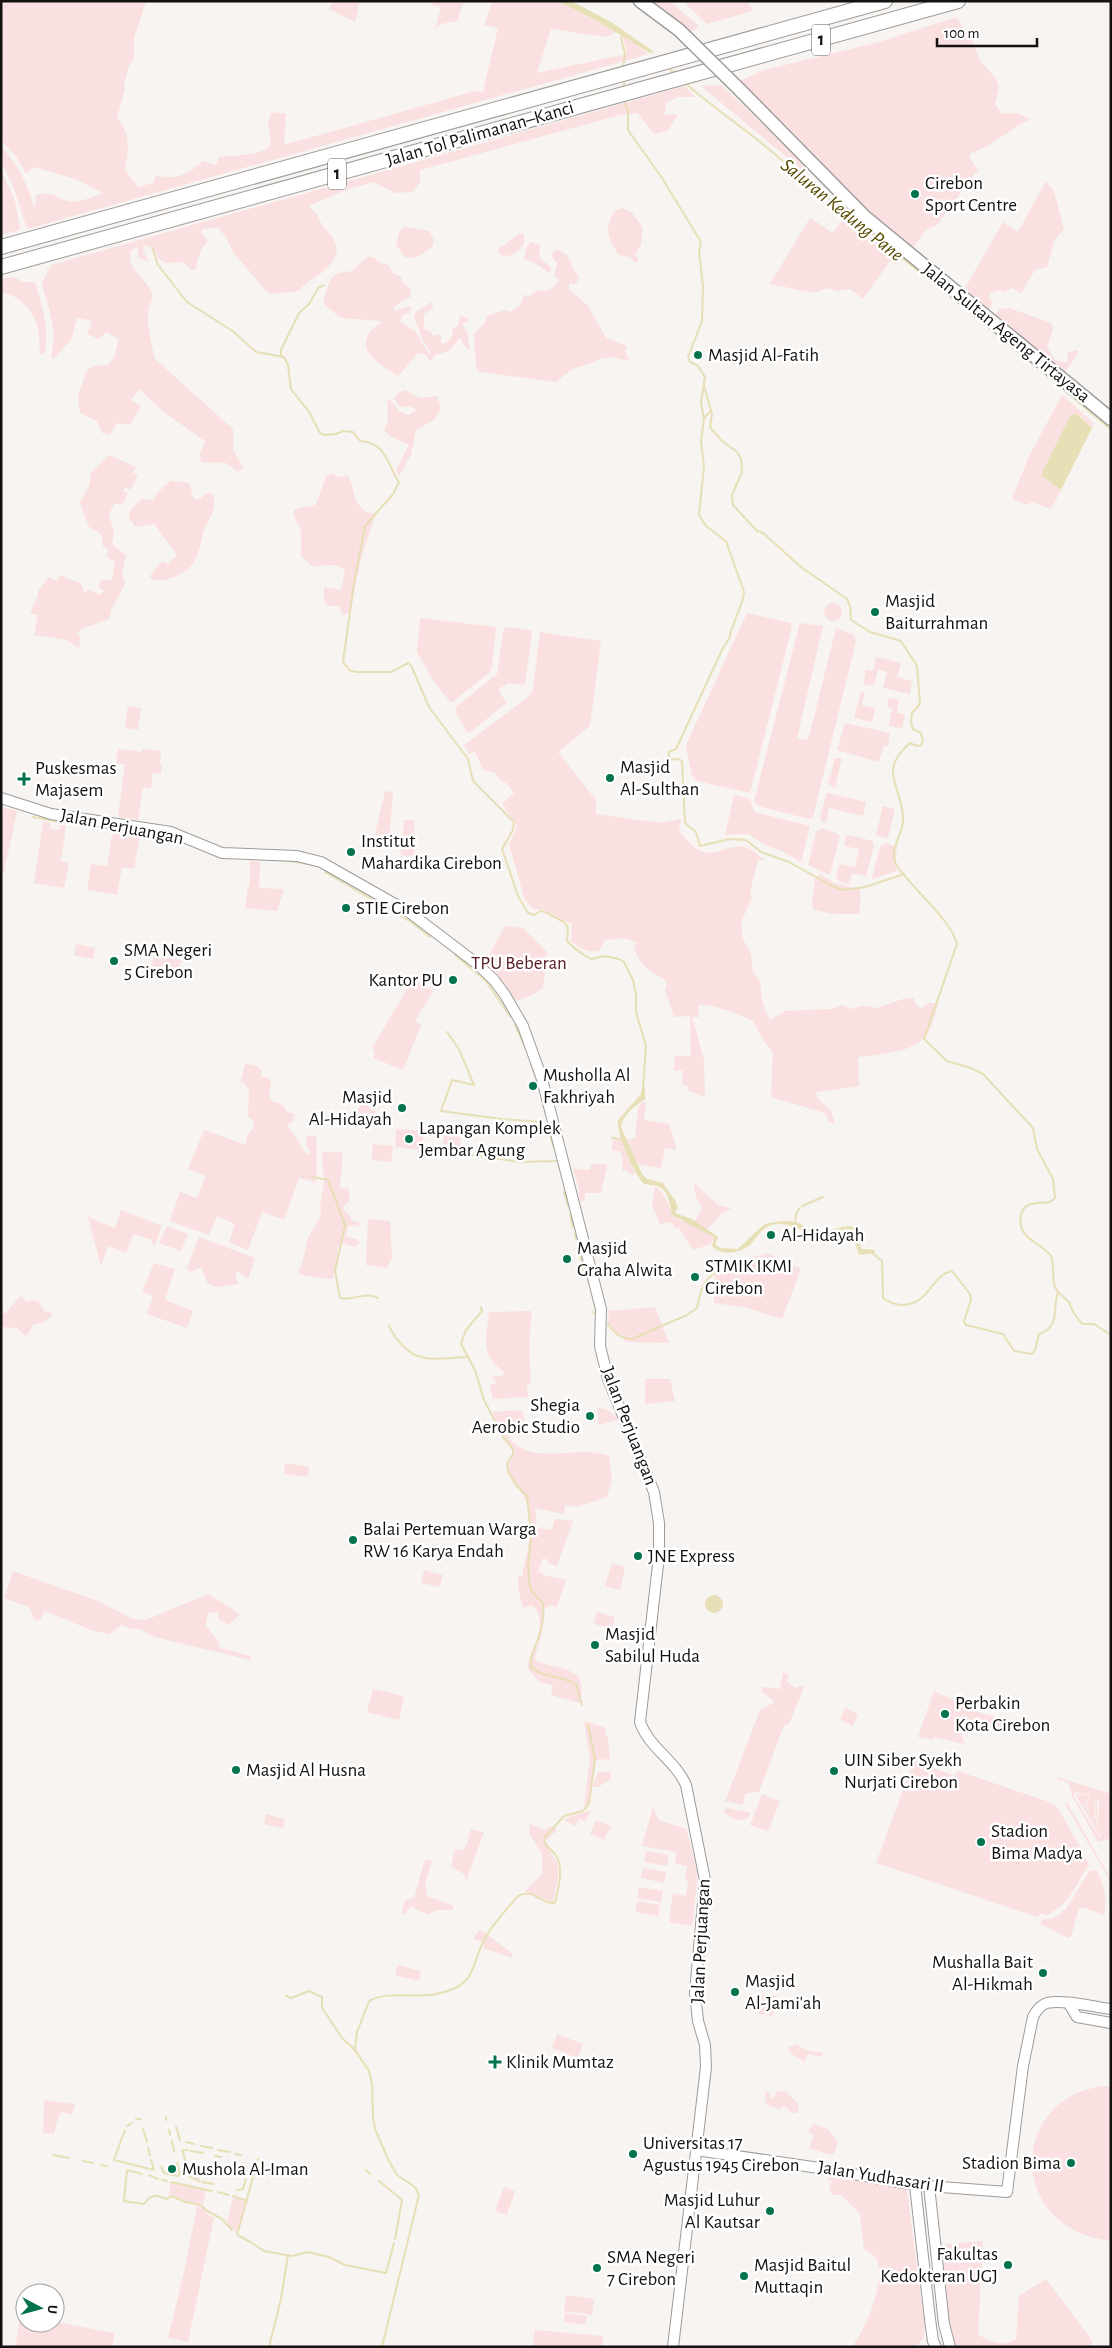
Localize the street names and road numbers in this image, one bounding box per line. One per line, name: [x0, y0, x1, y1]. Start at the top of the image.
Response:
road number: 1: [812, 24, 830, 56]
street label: Jalan Tol Palimanan–Kanci: [384, 98, 576, 170]
road number: 1: [328, 158, 346, 190]
street label: Jalan Sultan Ageng Tirtayasa: [919, 260, 1094, 406]
street label: Jalan Perjuangan: [59, 806, 185, 848]
street label: Jalan Perjuangan: [598, 1364, 660, 1488]
street label: Jalan Perjuangan: [688, 1878, 714, 2004]
street label: Jalan Yudhasari II: [817, 2158, 945, 2196]

